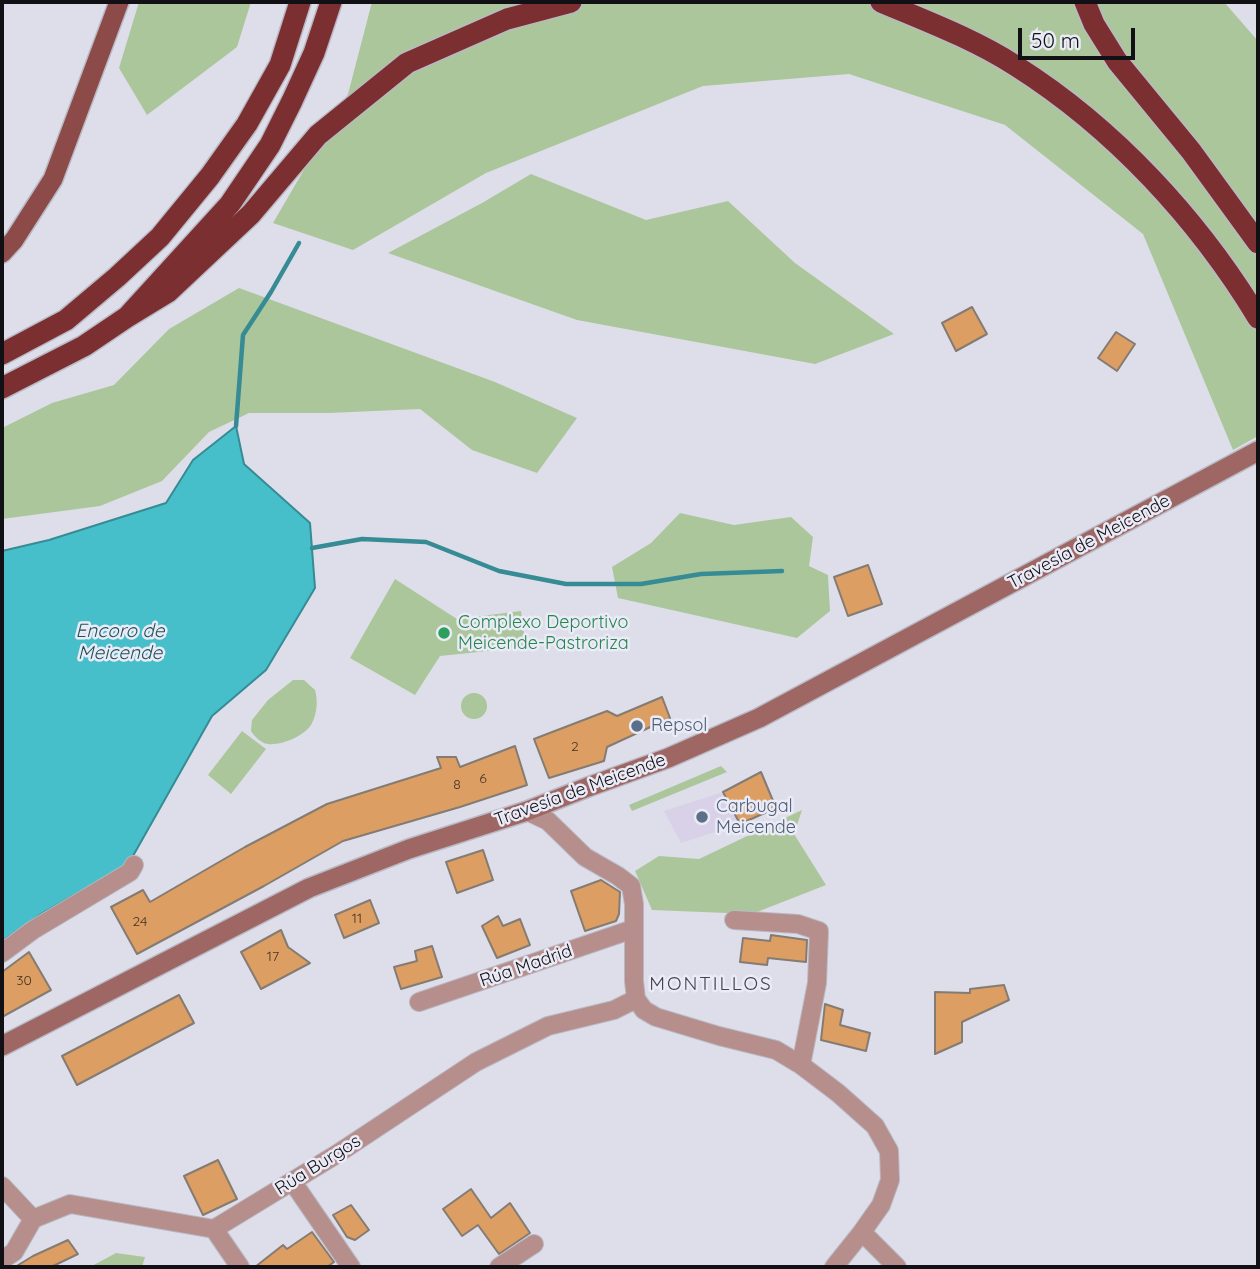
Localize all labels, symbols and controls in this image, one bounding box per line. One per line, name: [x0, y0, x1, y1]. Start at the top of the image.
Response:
scale bar: [1022, 14, 1139, 58]
text: 50 m: [1031, 27, 1080, 53]
street label: Travesía de Meicende: [1004, 490, 1174, 594]
place label: Complexo Deportivo Meicende-Pastroriza: [458, 612, 629, 654]
water label: Encoro de Meicende: [76, 620, 164, 664]
marker: Complexo Deportivo Meicende-Pastroriza: [436, 625, 452, 641]
place label: Repsol: [651, 715, 708, 737]
marker: Repsol: [629, 718, 645, 734]
house number: 2: [571, 739, 579, 755]
street label: Travesía de Meicende: [491, 749, 669, 831]
house number: 6: [479, 771, 487, 787]
house number: 8: [453, 777, 461, 793]
place label: Carbugal Meicende: [716, 796, 796, 838]
marker: Carbugal Meicende: [694, 809, 710, 825]
house number: 11: [352, 911, 362, 927]
house number: 24: [133, 914, 147, 930]
street label: Rúa Madrid: [477, 940, 575, 992]
house number: 17: [267, 949, 279, 965]
house number: 30: [16, 973, 32, 989]
district label: MONTILLOS: [650, 973, 772, 995]
street label: Rúa Burgos: [271, 1130, 365, 1200]

